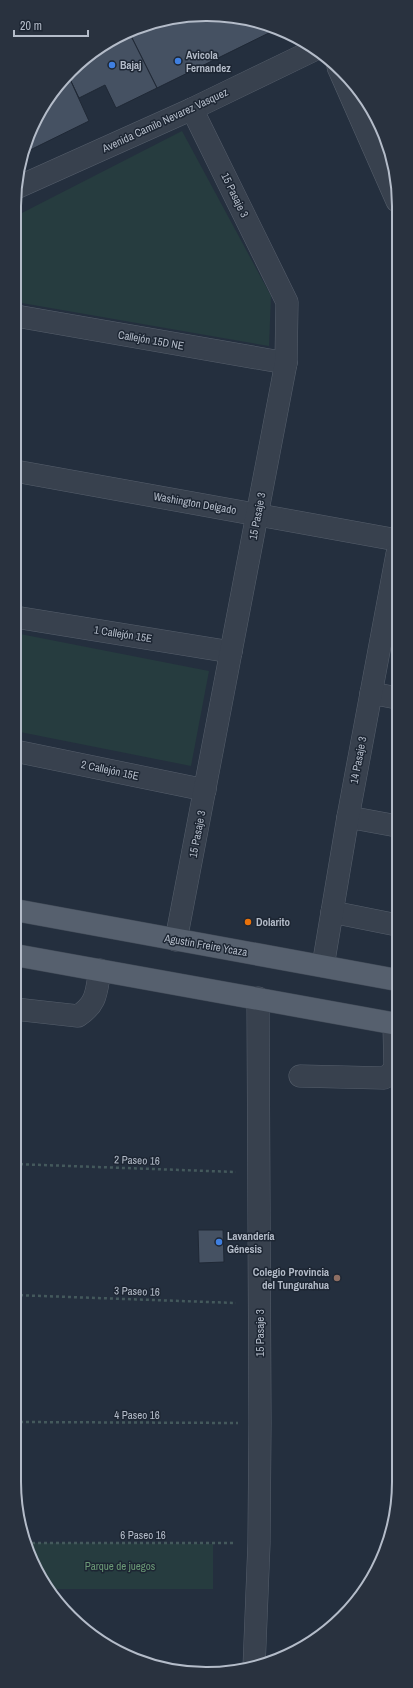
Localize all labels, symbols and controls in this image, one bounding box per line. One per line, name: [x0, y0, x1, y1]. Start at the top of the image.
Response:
scale bar: [14, 12, 88, 38]
text: 20 m: [20, 18, 42, 34]
place label: Avicola Fernandez: [186, 48, 231, 75]
marker: Avicola Fernandez: [173, 56, 183, 66]
place label: Bajaj: [120, 58, 142, 72]
marker: Bajaj: [107, 60, 117, 70]
street label: Avenida Camilo Nevarez Vasquez: [99, 84, 231, 156]
street label: 15 Pasaje 3: [218, 171, 252, 219]
street label: Callejón 15D NE: [117, 327, 185, 353]
street label: Washington Delgado: [152, 489, 238, 517]
street label: 15 Pasaje 3: [246, 491, 268, 541]
street label: 1 Callejón 15E: [93, 622, 153, 646]
street label: 14 Pasaje 3: [347, 735, 369, 785]
street label: 2 Callejón 15E: [80, 757, 140, 783]
street label: 15 Pasaje 3: [186, 809, 208, 859]
place label: Dolarito: [256, 915, 291, 929]
marker: Dolarito: [243, 917, 253, 927]
street label: Agustín Freire Ycaza: [162, 931, 249, 959]
street label: 2 Paseo 16: [114, 1152, 160, 1168]
place label: Lavandería Génesis: [227, 1229, 275, 1256]
marker: Lavandería Génesis: [214, 1237, 224, 1247]
place label: Colegio Provincia del Tungurahua: [253, 1265, 329, 1292]
marker: Colegio Provincia del Tungurahua: [332, 1273, 342, 1283]
street label: 3 Paseo 16: [114, 1283, 160, 1299]
street label: 15 Pasaje 3: [253, 1309, 267, 1357]
street label: 4 Paseo 16: [114, 1408, 160, 1422]
street label: 6 Paseo 16: [120, 1528, 166, 1542]
park label: Parque de juegos: [85, 1559, 156, 1573]

